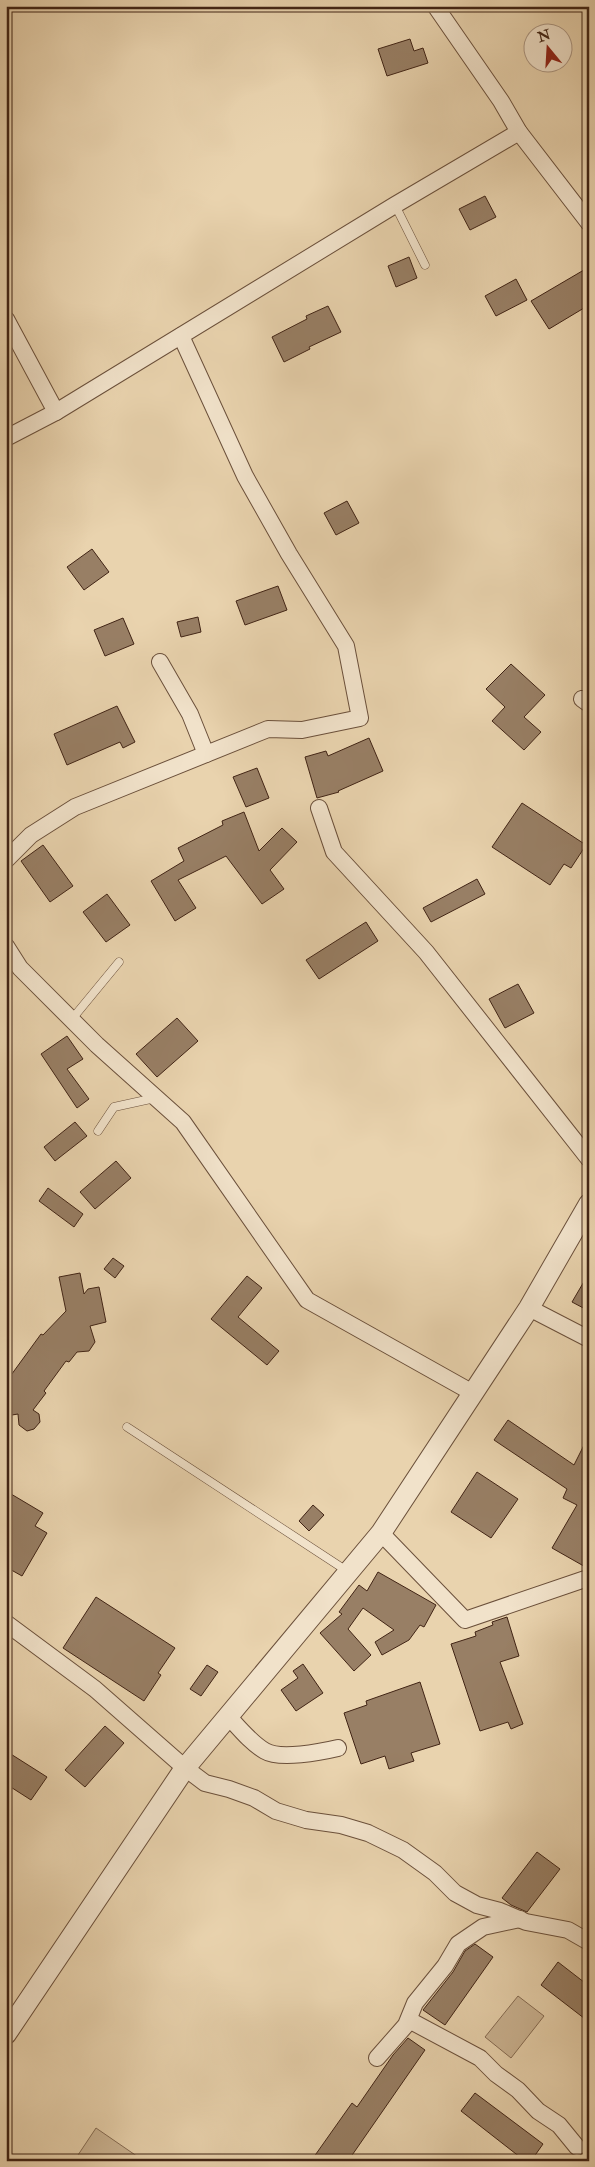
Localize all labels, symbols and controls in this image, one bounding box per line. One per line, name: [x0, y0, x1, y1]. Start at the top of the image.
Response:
north arrow: [522, 22, 572, 72]
text: N: [535, 26, 553, 46]

